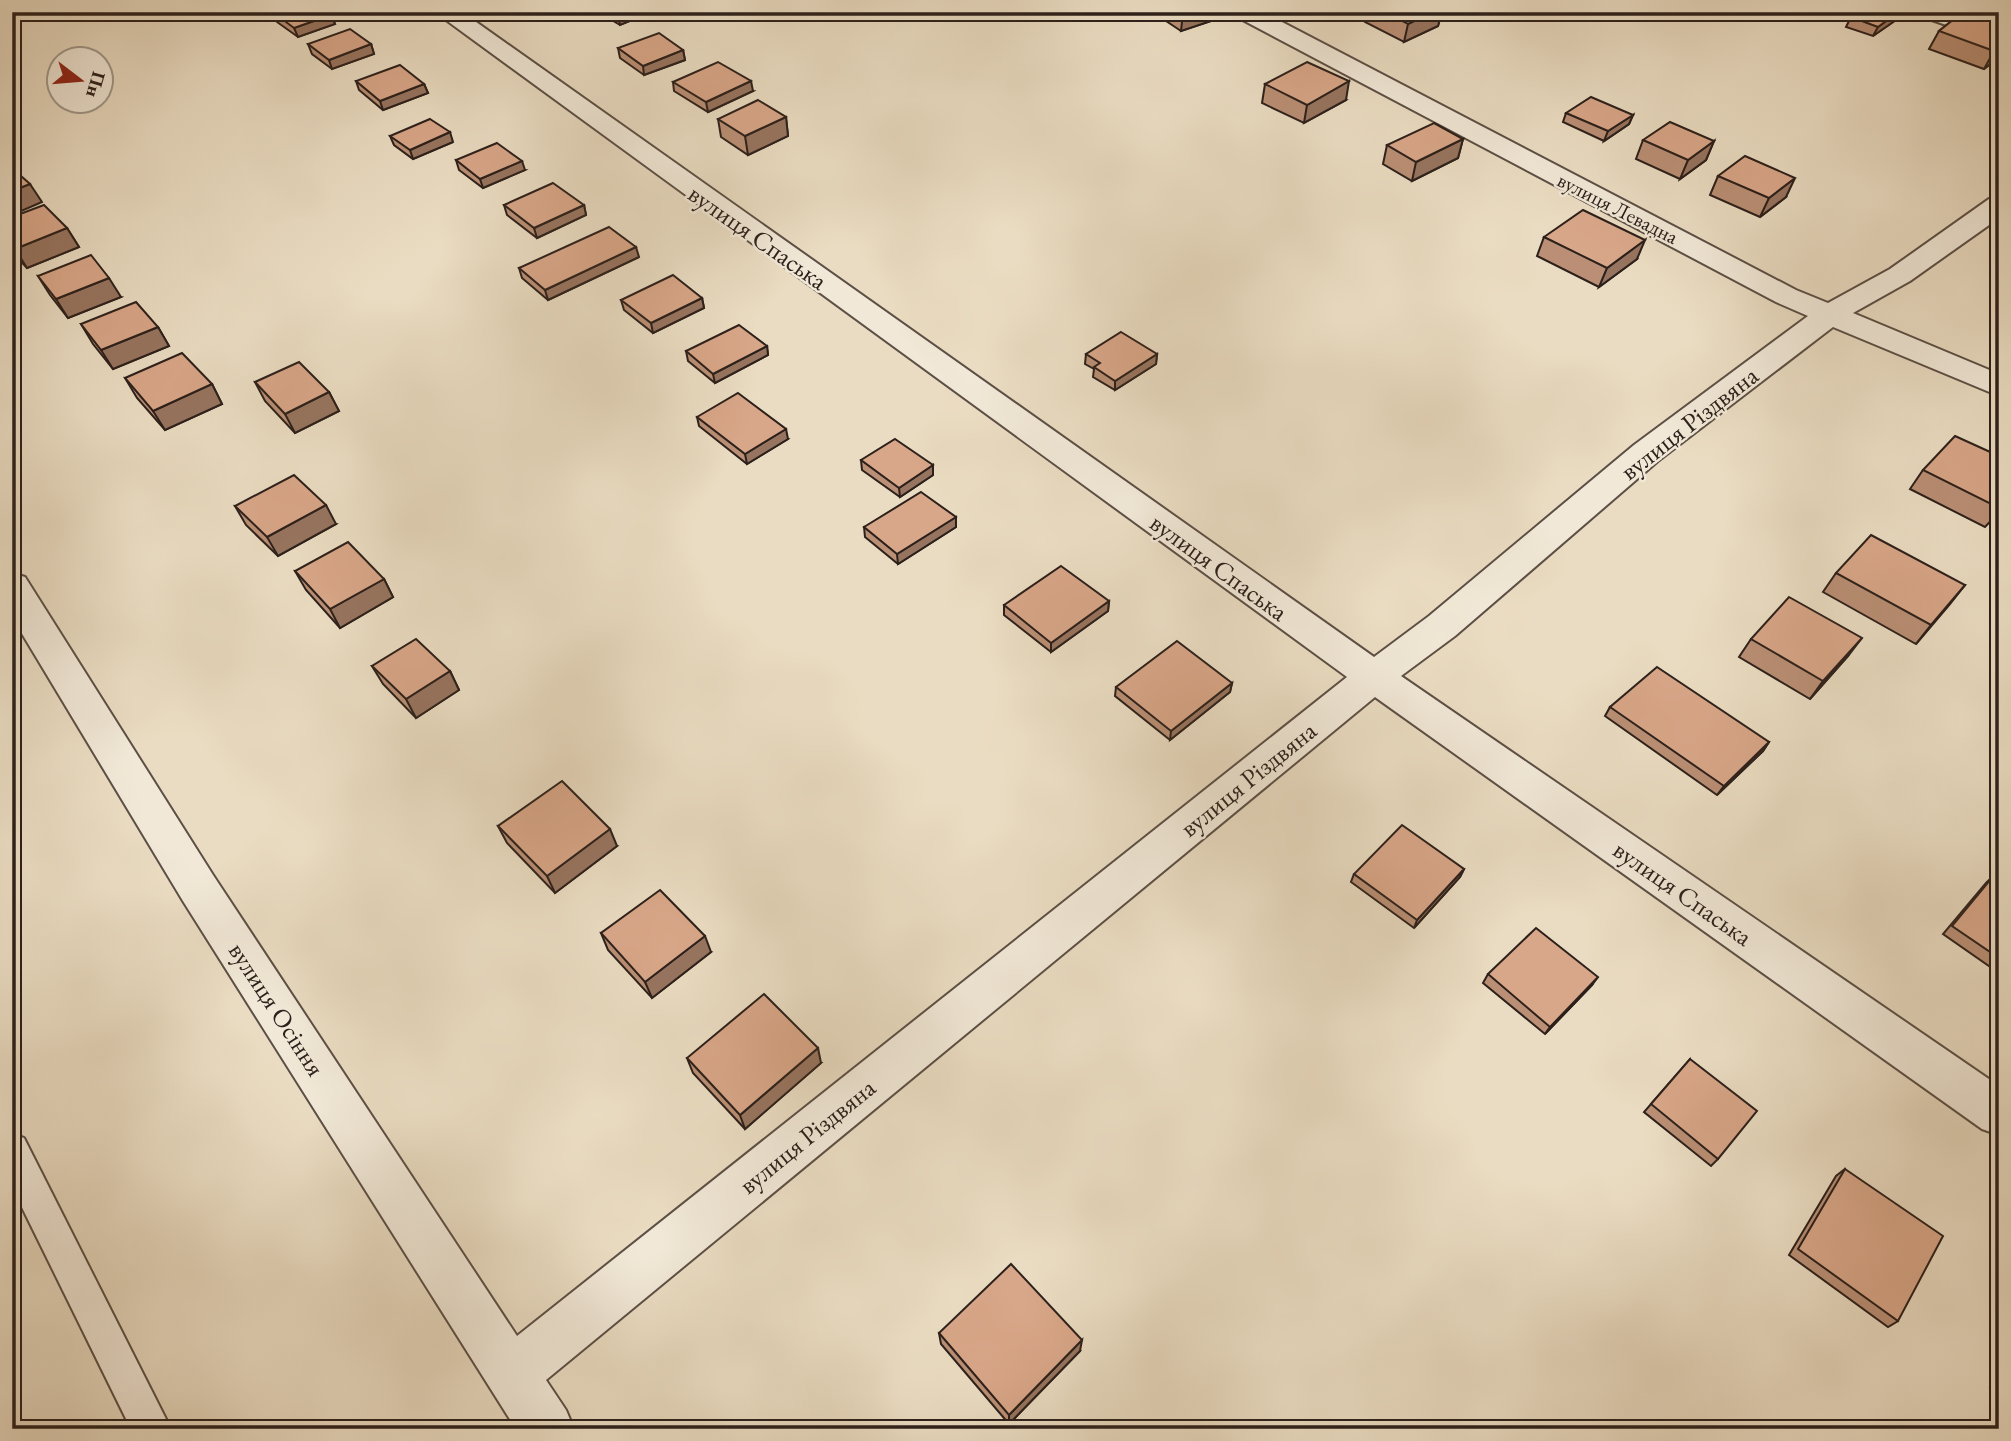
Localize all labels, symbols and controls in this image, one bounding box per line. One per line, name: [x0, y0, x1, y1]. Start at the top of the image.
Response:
north arrow: [46, 46, 116, 116]
text: Пн: [80, 69, 111, 100]
street label: вулиця Левадна: [1553, 166, 1684, 250]
street label: вулиця Спаська: [682, 176, 835, 298]
street label: вулиця Різдвяна: [1613, 358, 1765, 488]
street label: вулиця Спаська: [1143, 506, 1295, 629]
street label: вулиця Різдвяна: [1173, 713, 1324, 845]
street label: вулиця Спаська: [1607, 832, 1760, 954]
street label: вулиця Осіння: [221, 935, 333, 1083]
street label: вулиця Різдвяна: [732, 1070, 883, 1202]

